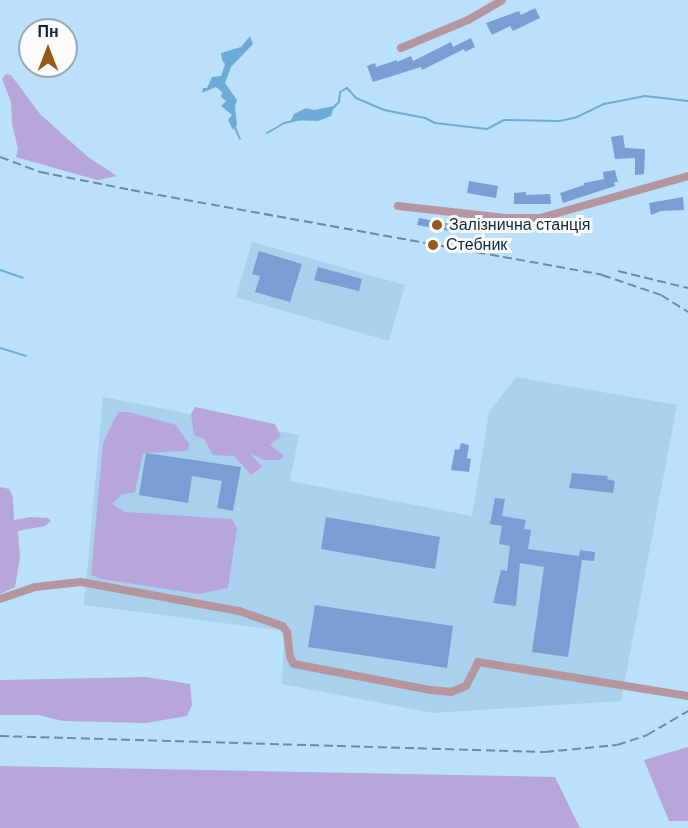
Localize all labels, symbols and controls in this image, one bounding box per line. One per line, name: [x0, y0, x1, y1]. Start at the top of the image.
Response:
north arrow: [18, 18, 78, 78]
text: Пн: [37, 23, 59, 40]
place label: Залізнична станція: [449, 215, 590, 235]
marker: Залізнична станція: [430, 218, 444, 232]
place label: Стебник: [446, 235, 507, 255]
marker: Стебник: [424, 236, 442, 254]

